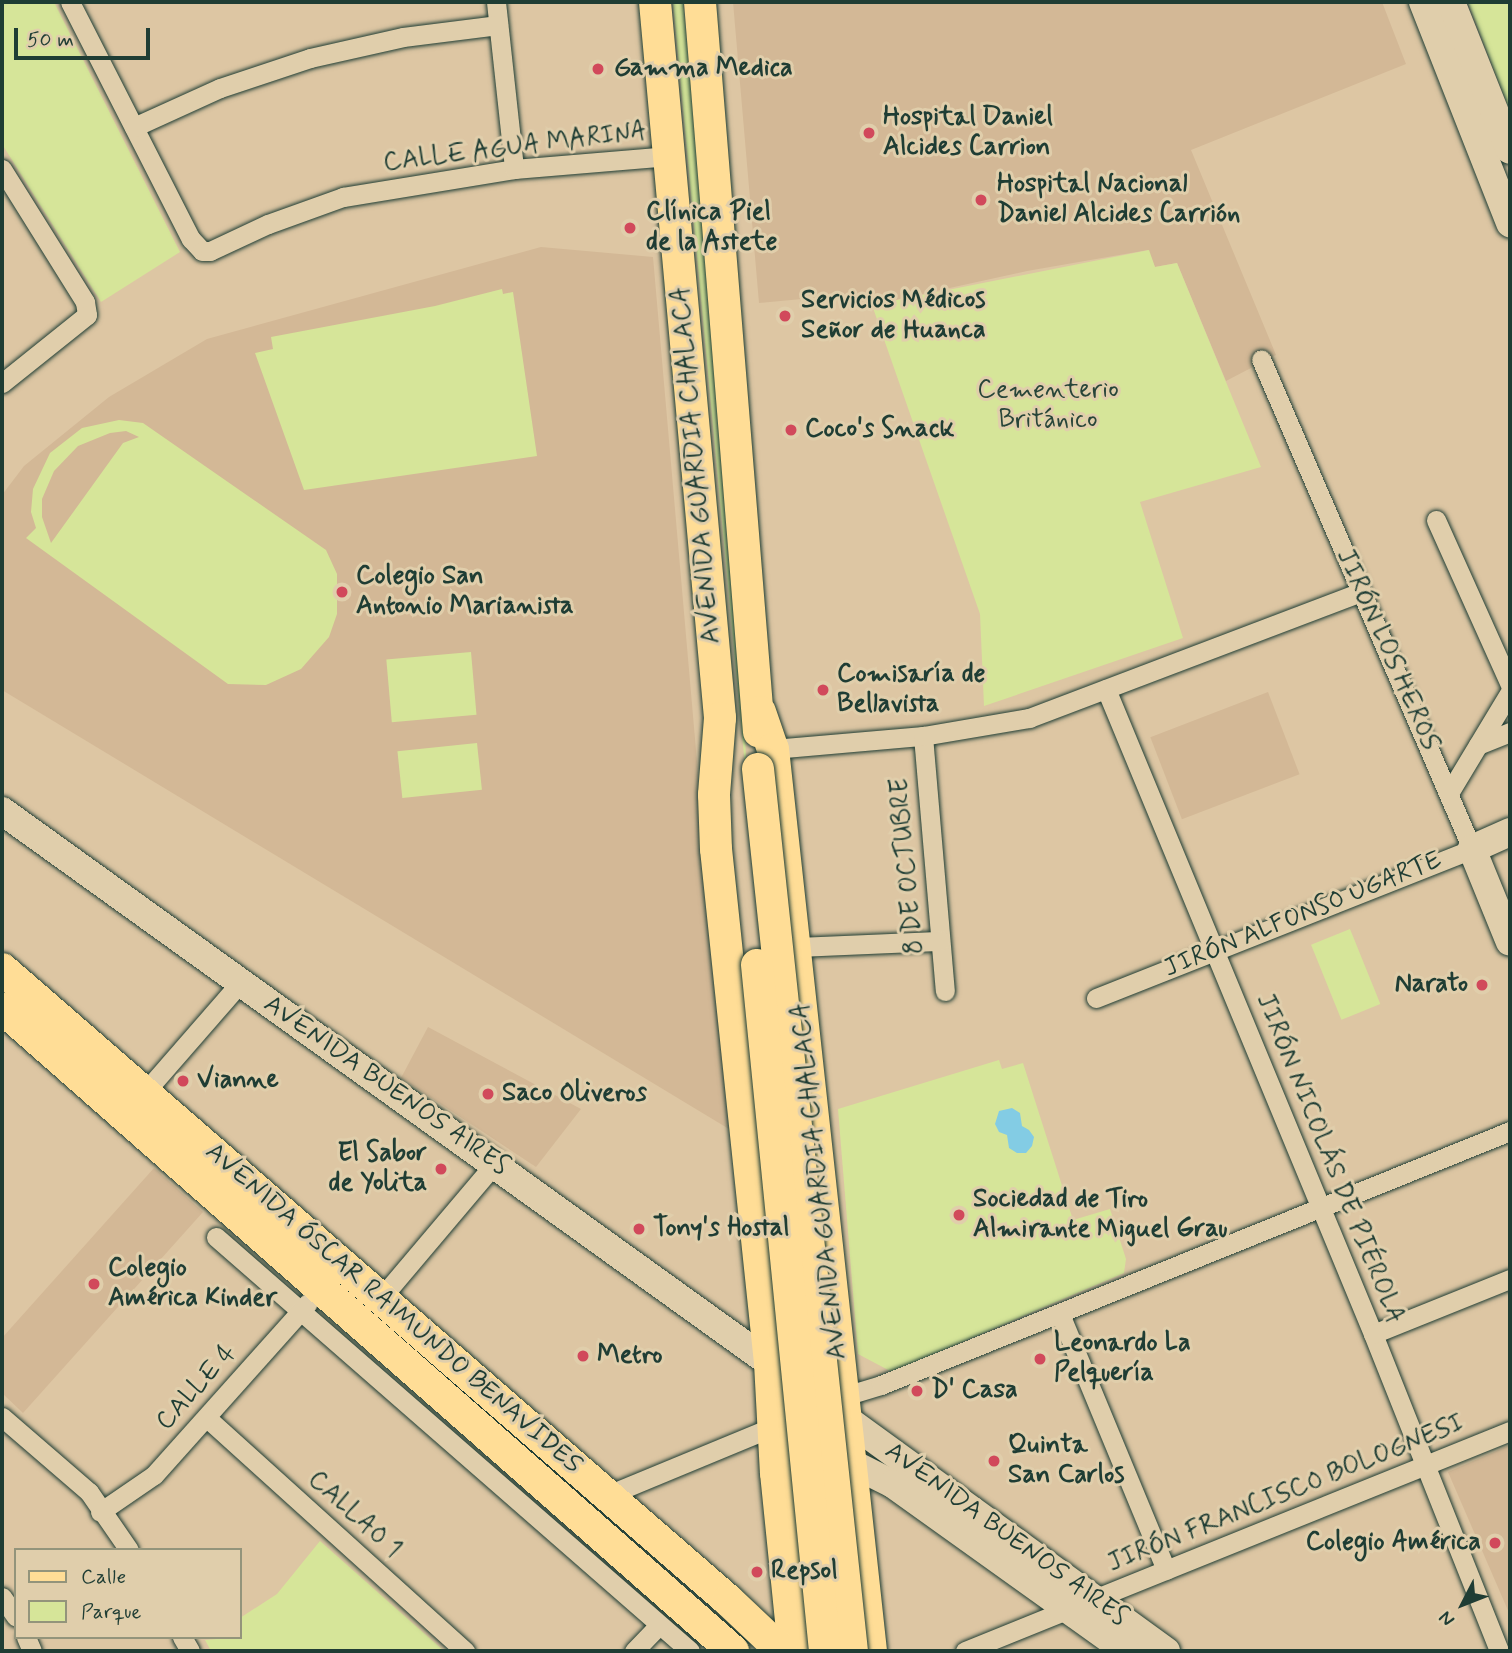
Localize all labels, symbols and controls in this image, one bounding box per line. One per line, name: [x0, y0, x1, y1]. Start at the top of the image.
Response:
scale bar: [18, 14, 154, 58]
text: 50 m: [27, 26, 74, 54]
place label: Gamma Medica: [614, 53, 796, 85]
marker: Gamma Medica: [588, 59, 608, 79]
place label: Hospital Daniel Alcides Carrion: [883, 102, 1053, 164]
street label: CALLE AGUA MARINA: [381, 116, 649, 180]
marker: Hospital Daniel Alcides Carrion: [861, 125, 877, 141]
place label: Hospital Nacional Daniel Alcides Carrión: [997, 169, 1244, 230]
marker: Hospital Nacional Daniel Alcides Carrión: [971, 190, 991, 210]
place label: Clínica Piel de la Astete: [646, 197, 778, 258]
marker: Clínica Piel de la Astete: [620, 218, 640, 238]
place label: Servicios Médicos Señor de Huanca: [801, 285, 987, 346]
street label: AVENIDA GUARDIA CHALACA: [666, 288, 728, 642]
marker: Servicios Médicos Señor de Huanca: [775, 306, 795, 326]
park label: Cementerio Británico: [977, 375, 1119, 436]
place label: Coco's Snack: [805, 414, 947, 446]
marker: Coco's Snack: [783, 422, 799, 438]
street label: JIRÓN LOS HEROS: [1329, 545, 1445, 755]
place label: Colegio San Antonio Marianista: [356, 561, 575, 622]
marker: Colegio San Antonio Marianista: [334, 584, 350, 600]
place label: Comisaría de Bellavista: [837, 659, 986, 720]
marker: Comisaría de Bellavista: [815, 682, 831, 698]
street label: 8 DE OCTUBRE: [885, 776, 931, 956]
street label: JIRÓN ALFONSO UGARTE: [1158, 844, 1448, 986]
place label: Narato: [1395, 969, 1468, 1001]
marker: Narato: [1474, 977, 1490, 993]
street label: AVENIDA BUENOS AIRES: [253, 986, 519, 1186]
street label: JIRÓN NICOLÁS DE PIÉROLA: [1249, 991, 1409, 1327]
street label: AVENIDA GUARDIA CHALACA: [786, 1004, 854, 1358]
place label: Vianne: [197, 1065, 279, 1097]
marker: Vianne: [175, 1073, 191, 1089]
place label: Saco Oliveros: [502, 1078, 649, 1110]
marker: Saco Oliveros: [480, 1086, 496, 1102]
street label: AVENIDA ÓSCAR RAIMUNDO BENAVIDES: [197, 1136, 589, 1482]
place label: El Sabor de Yolita: [326, 1138, 427, 1200]
marker: El Sabor de Yolita: [433, 1161, 449, 1177]
place label: Sociedad de Tiro Almirante Miguel Grau: [973, 1184, 1222, 1246]
marker: Sociedad de Tiro Almirante Miguel Grau: [951, 1207, 967, 1223]
place label: Tony's Hostal: [653, 1213, 792, 1245]
marker: Tony's Hostal: [631, 1221, 647, 1237]
place label: Colegio América Kinder: [108, 1253, 280, 1314]
marker: Colegio América Kinder: [86, 1276, 102, 1292]
place label: Leonardo La Pelquería: [1054, 1328, 1194, 1390]
street label: CALLE 4: [150, 1338, 244, 1438]
place label: Metro: [597, 1340, 663, 1372]
marker: Metro: [575, 1348, 591, 1364]
marker: Leonardo La Pelquería: [1032, 1351, 1048, 1367]
place label: D' Casa: [931, 1375, 1018, 1407]
marker: D' Casa: [909, 1383, 925, 1399]
street label: JIRÓN FRANCISCO BOLOGNESI: [1107, 1409, 1465, 1579]
place label: Quinta San Carlos: [1008, 1430, 1127, 1492]
street label: AVENIDA BUENOS AIRES: [874, 1433, 1138, 1637]
marker: Quinta San Carlos: [986, 1453, 1002, 1469]
street label: CALLAO 1: [301, 1465, 407, 1565]
place label: Colegio América: [1305, 1527, 1481, 1559]
marker: Colegio América: [1487, 1535, 1503, 1551]
legend: [14, 1548, 242, 1639]
place label: Repsol: [771, 1556, 838, 1588]
text: Calle: [81, 1563, 126, 1591]
marker: Repsol: [749, 1564, 765, 1580]
north arrow: [1428, 1569, 1498, 1639]
text: Parque: [81, 1598, 141, 1626]
text: N: [1433, 1605, 1461, 1631]

